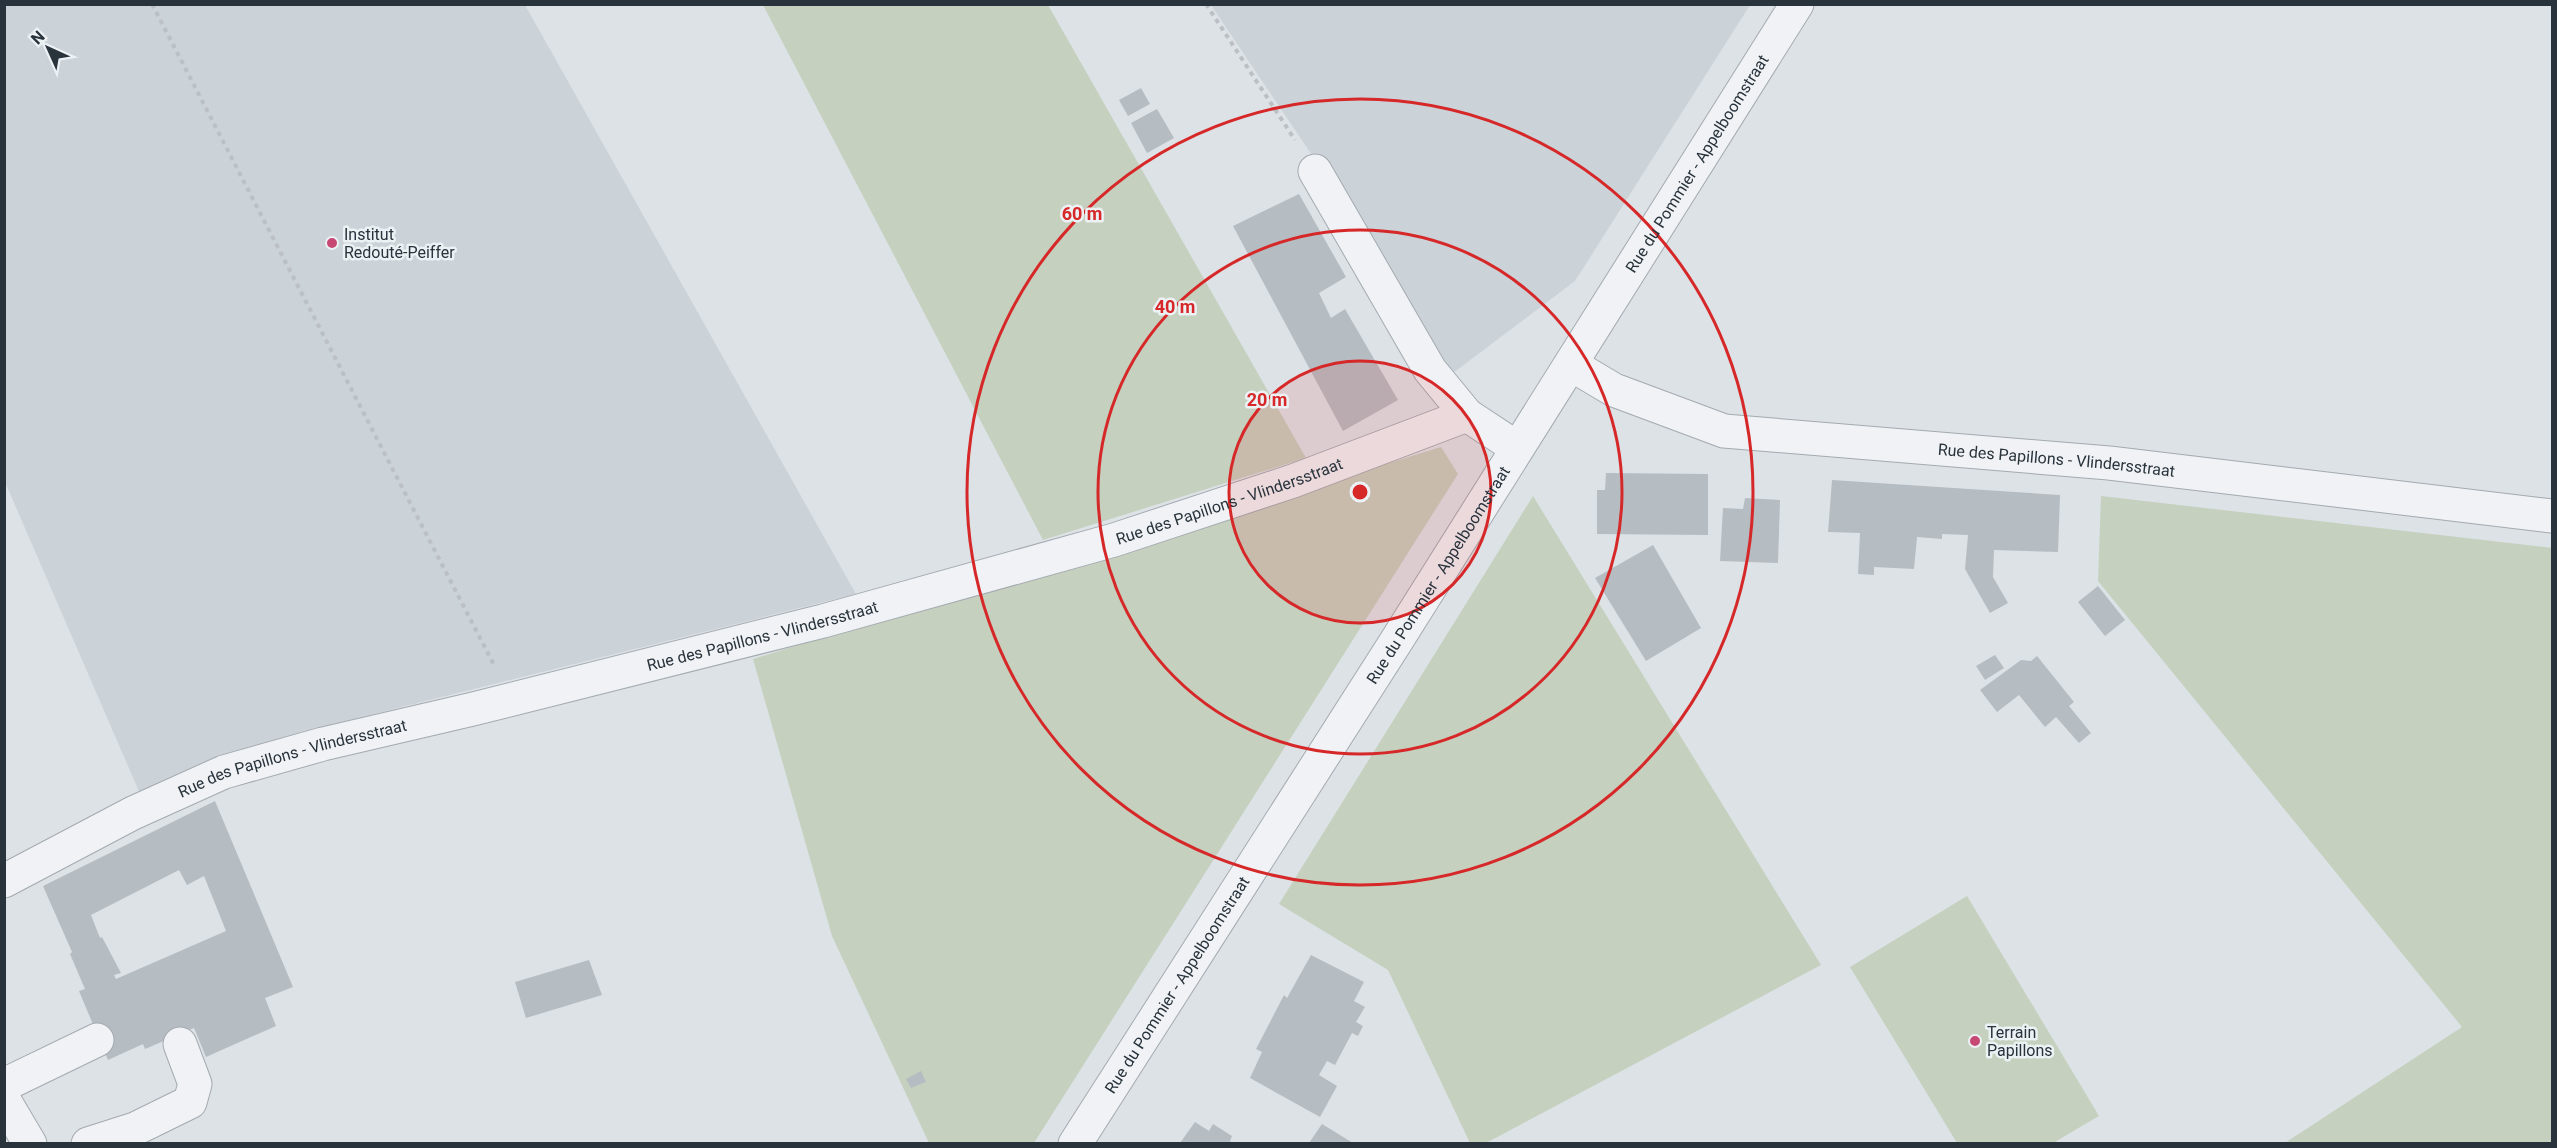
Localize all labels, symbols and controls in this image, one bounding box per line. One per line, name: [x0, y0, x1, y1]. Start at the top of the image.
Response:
north arrow: [18, 18, 78, 78]
text: N: [27, 27, 48, 48]
street label: Rue du Pommier - Appelboomstraat: [1622, 51, 1773, 276]
text: 60 m: [1062, 203, 1102, 224]
place label: Institut Redouté-Peiffer: [344, 225, 455, 262]
marker: Institut Redouté-Peiffer: [325, 236, 339, 250]
text: 40 m: [1155, 296, 1195, 317]
text: 20 m: [1247, 389, 1287, 410]
street label: Rue des Papillons - Vlindersstraat: [1937, 440, 2176, 481]
street label: Rue des Papillons - Vlindersstraat: [1113, 454, 1345, 549]
street label: Rue du Pommier - Appelboomstraat: [1363, 463, 1514, 687]
centre of rings: [1350, 482, 1370, 502]
street label: Rue des Papillons - Vlindersstraat: [645, 597, 880, 675]
street label: Rue des Papillons - Vlindersstraat: [175, 716, 409, 802]
street label: Rue du Pommier - Appelboomstraat: [1101, 873, 1253, 1097]
place label: Terrain Papillons: [1987, 1023, 2053, 1060]
marker: Terrain Papillons: [1968, 1034, 1982, 1048]

